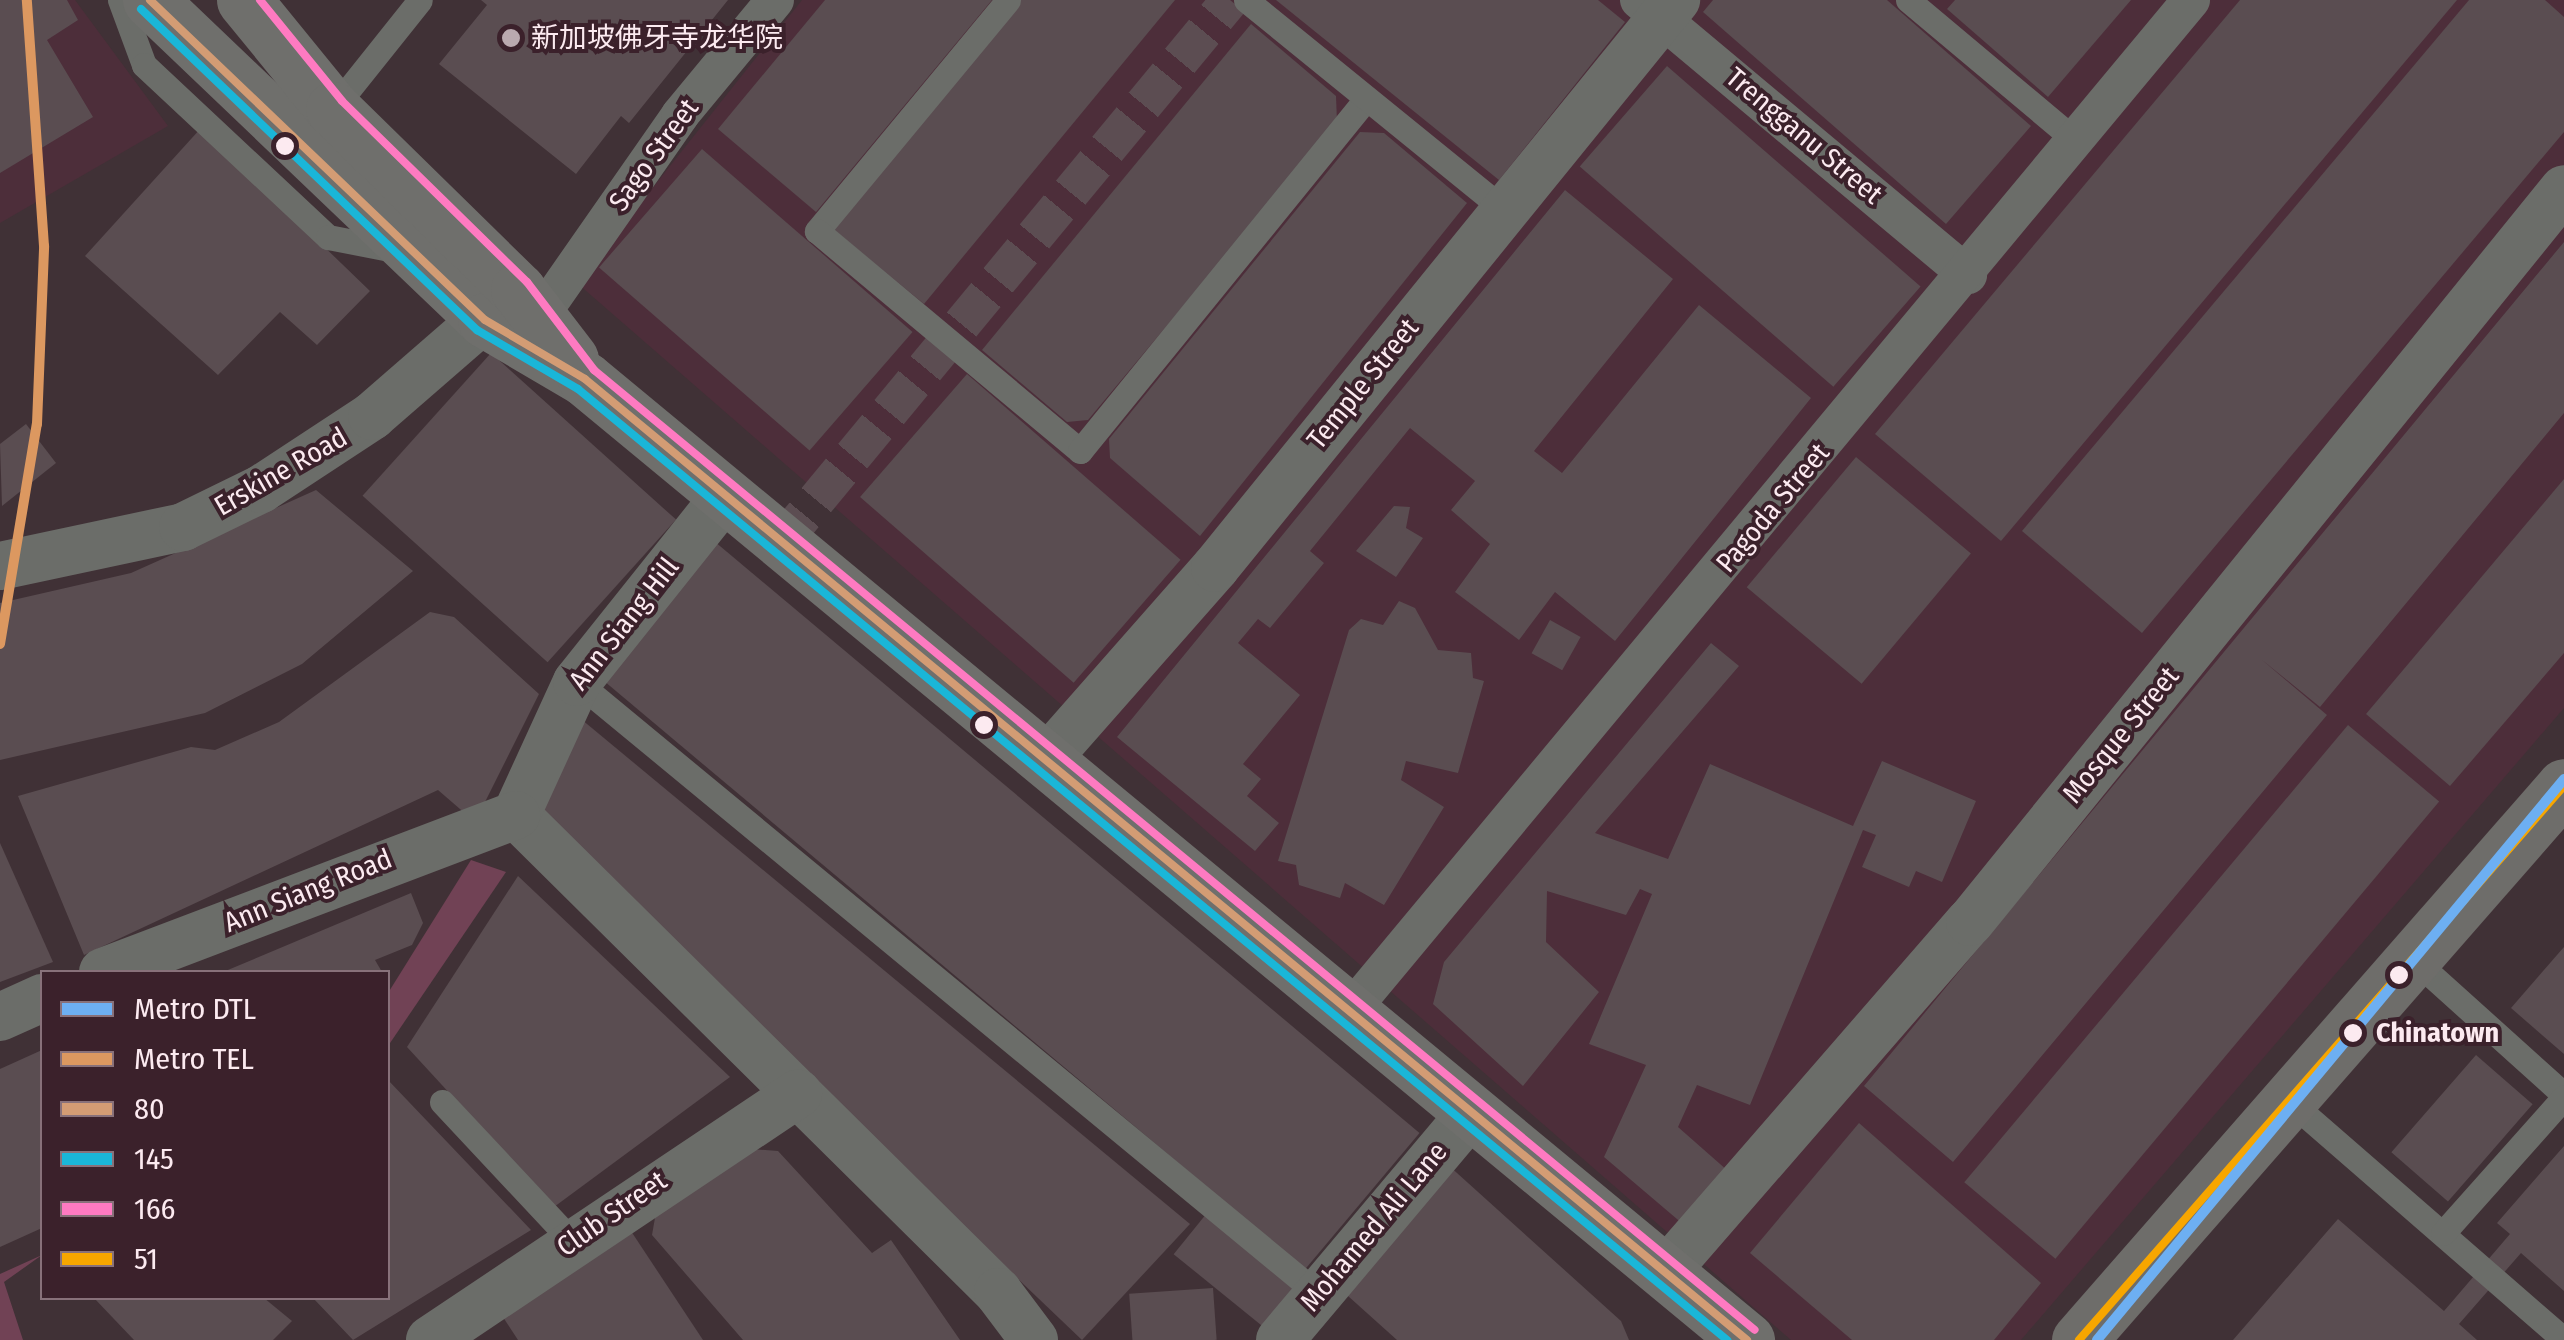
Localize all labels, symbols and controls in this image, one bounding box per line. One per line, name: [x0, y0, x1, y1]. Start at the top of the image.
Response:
place label: 新加坡佛牙寺龙华院: [531, 21, 783, 55]
marker: 新加坡佛牙寺龙华院: [500, 27, 522, 49]
street label: Trengganu Street: [1719, 61, 1889, 211]
street label: Sago Street: [602, 92, 706, 218]
unlabelled marker: [275, 136, 295, 156]
street label: Temple Street: [1300, 312, 1426, 456]
street label: Erskine Road: [209, 421, 353, 523]
street label: Pagoda Street: [1709, 437, 1837, 579]
street label: Ann Siang Hill: [562, 551, 686, 697]
street label: Mosque Street: [2056, 660, 2186, 810]
unlabelled marker: [974, 715, 994, 735]
street label: Ann Siang Road: [219, 842, 397, 940]
unlabelled marker: [2389, 965, 2409, 985]
legend: [40, 970, 390, 1300]
text: Metro DTL: [134, 991, 256, 1027]
place label: Chinatown: [2376, 1016, 2499, 1050]
marker: Chinatown: [2340, 1020, 2366, 1046]
text: Metro TEL: [134, 1041, 254, 1077]
text: 80: [134, 1091, 165, 1127]
street label: Mohamed Ali Lane: [1294, 1136, 1454, 1318]
text: 145: [134, 1141, 174, 1177]
street label: Club Street: [551, 1164, 673, 1264]
text: 166: [134, 1191, 175, 1227]
text: 51: [134, 1241, 158, 1277]

